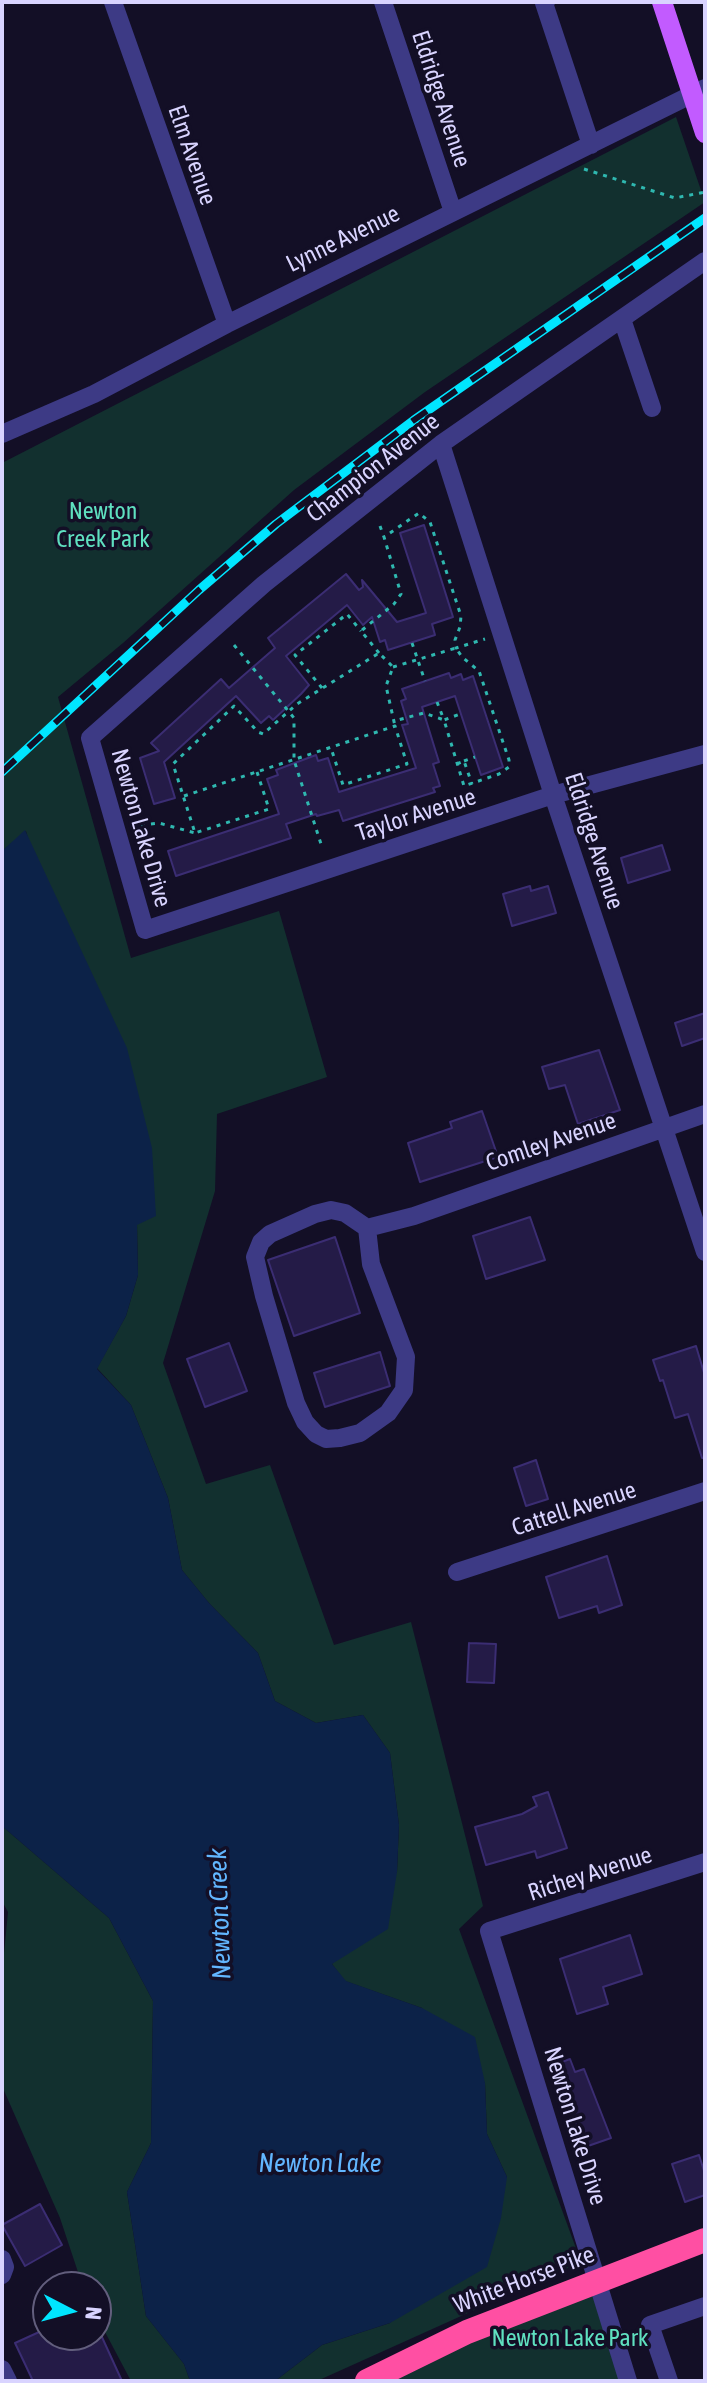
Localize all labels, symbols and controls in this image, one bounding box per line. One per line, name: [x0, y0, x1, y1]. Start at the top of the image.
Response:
street label: Eldridge Avenue: [405, 27, 477, 171]
street label: Elm Avenue: [162, 101, 222, 209]
street label: Lynne Avenue: [282, 199, 404, 279]
street label: Champion Avenue: [301, 407, 445, 529]
park label: Newton Creek Park: [56, 497, 150, 553]
street label: Newton Lake Drive: [105, 746, 177, 910]
street label: Eldridge Avenue: [558, 769, 630, 913]
street label: Taylor Avenue: [353, 782, 479, 848]
street label: Comley Avenue: [482, 1106, 620, 1178]
street label: Cattell Avenue: [508, 1475, 640, 1543]
street label: Richey Avenue: [525, 1840, 655, 1908]
water label: Newton Creek: [202, 1848, 238, 1980]
street label: Newton Lake Drive: [537, 2044, 613, 2208]
water label: Newton Lake: [259, 2148, 381, 2180]
street label: White Horse Pike: [450, 2240, 598, 2320]
north arrow: [32, 2271, 112, 2351]
text: N: [80, 2305, 107, 2321]
park label: Newton Lake Park: [492, 2324, 648, 2352]

